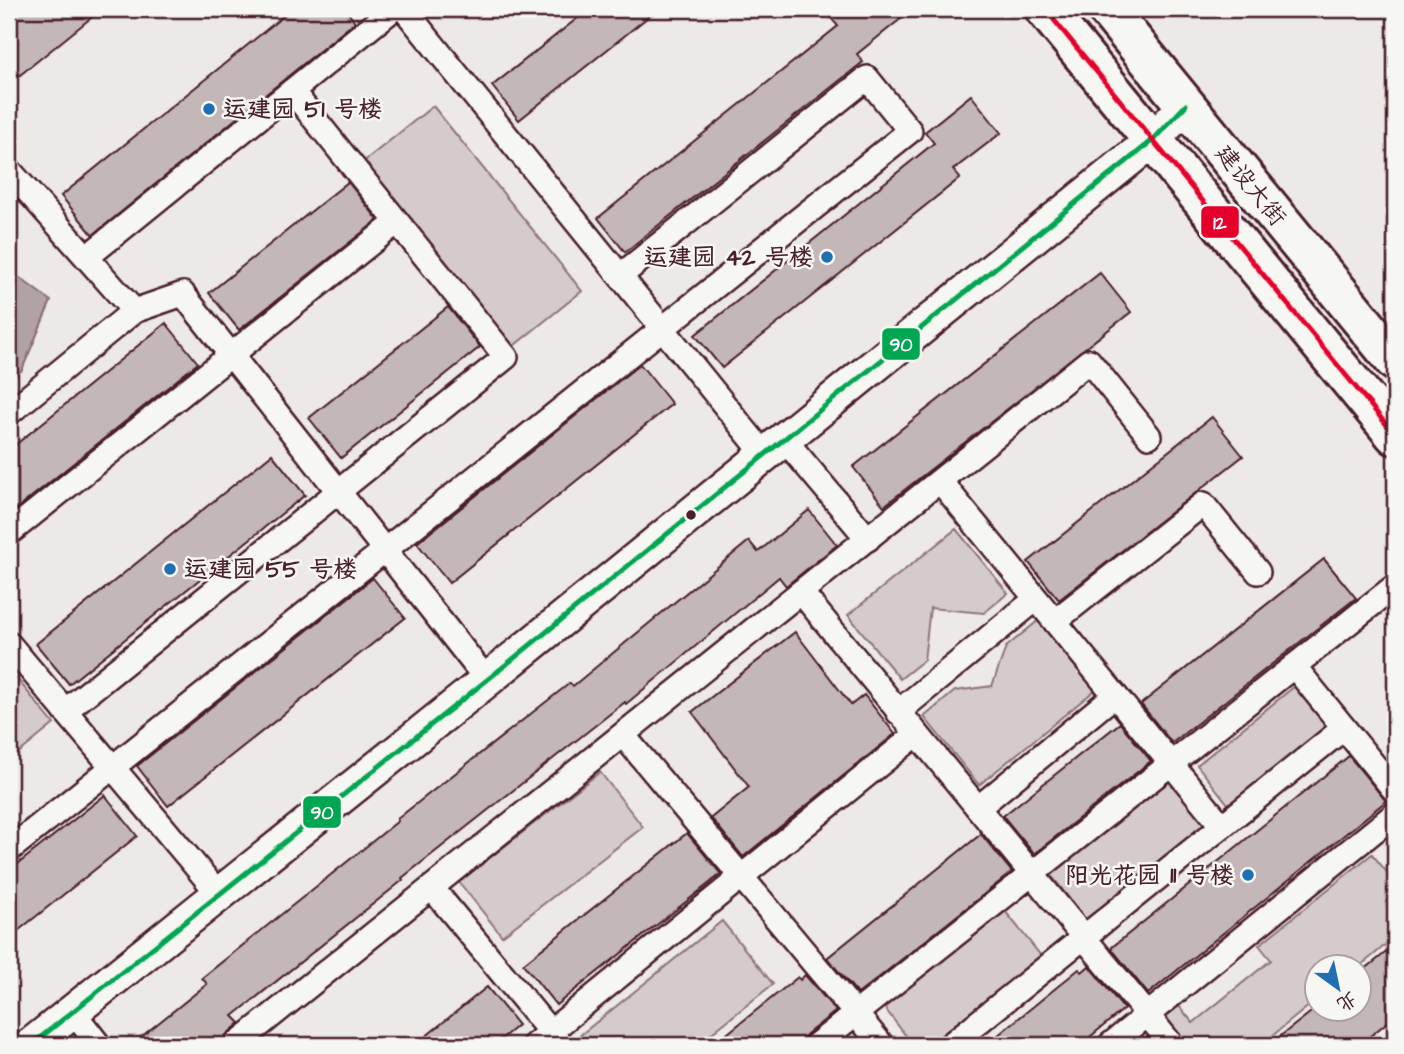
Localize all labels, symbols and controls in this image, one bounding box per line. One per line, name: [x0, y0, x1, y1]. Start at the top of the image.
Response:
place label: 运建园 51 号楼: [223, 93, 382, 127]
marker: 运建园 51 号楼: [201, 101, 217, 117]
street label: 建设大街: [1207, 138, 1294, 234]
line badge: 12: [1200, 205, 1240, 239]
text: 12: [1213, 210, 1227, 237]
place label: 运建园 42 号楼: [644, 241, 813, 275]
marker: 运建园 42 号楼: [819, 249, 835, 265]
line badge: 90: [881, 327, 921, 361]
text: 90: [890, 332, 912, 359]
unlabelled marker: [684, 508, 698, 522]
place label: 运建园 55 号楼: [184, 553, 357, 587]
marker: 运建园 55 号楼: [162, 561, 178, 577]
line badge: 90: [302, 795, 342, 829]
text: 90: [311, 800, 333, 827]
place label: 阳光花园 11 号楼: [1065, 859, 1234, 893]
marker: 阳光花园 11 号楼: [1240, 867, 1256, 883]
north arrow: [1302, 953, 1372, 1023]
text: 北: [1331, 984, 1362, 1017]

